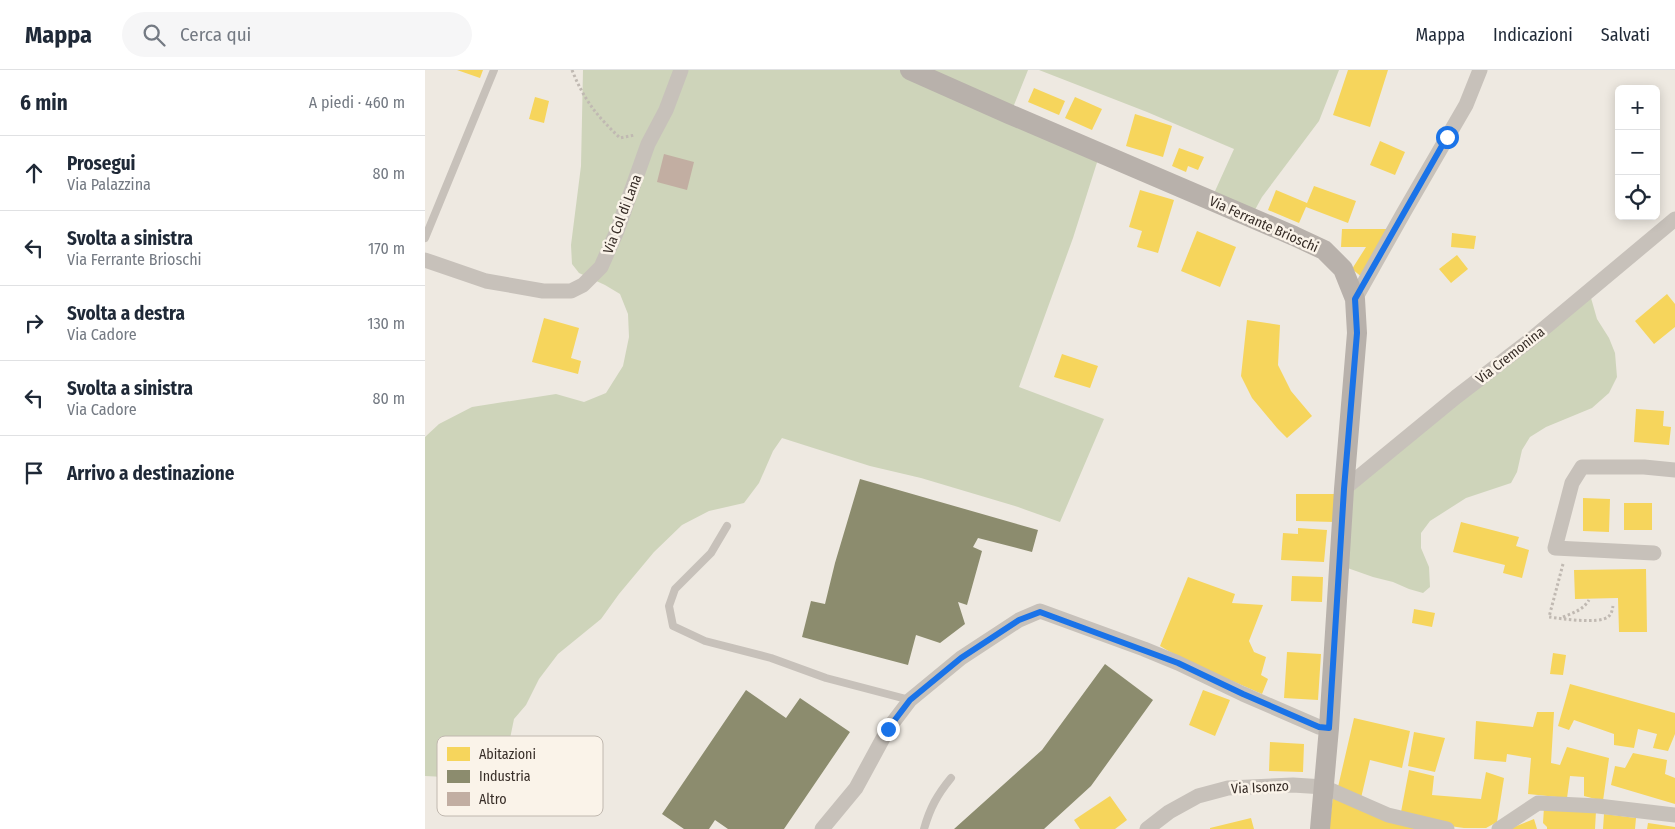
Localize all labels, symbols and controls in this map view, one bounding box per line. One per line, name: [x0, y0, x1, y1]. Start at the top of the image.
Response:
search box: [122, 12, 472, 57]
text: Mappa: [25, 21, 92, 49]
icon: search: [140, 21, 168, 49]
text: Cerca qui: [180, 23, 251, 46]
text: Mappa: [1416, 24, 1465, 46]
text: Indicazioni: [1493, 24, 1573, 46]
text: Salvati: [1601, 24, 1650, 46]
map controls: [1615, 85, 1660, 220]
button: +: [1615, 85, 1660, 130]
text: 6 min: [20, 90, 68, 116]
text: A piedi · 460 m: [309, 93, 405, 112]
route start: [1436, 126, 1459, 149]
button: −: [1615, 130, 1660, 175]
text: Prosegui: [67, 152, 136, 175]
icon: ahead: [20, 159, 48, 187]
text: 80 m: [373, 164, 405, 183]
street label: Via Col di Lana: [600, 172, 645, 256]
text: Via Palazzina: [67, 175, 151, 194]
button: locate: [1615, 175, 1660, 220]
street label: Via Ferrante Brioschi: [1207, 193, 1321, 256]
text: Svolta a sinistra: [67, 227, 193, 250]
icon: left: [20, 234, 48, 262]
text: 170 m: [368, 239, 405, 258]
text: Via Ferrante Brioschi: [67, 250, 202, 269]
text: Svolta a destra: [67, 302, 185, 325]
icon: right: [20, 309, 48, 337]
text: 130 m: [367, 314, 405, 333]
street label: Via Cremonina: [1473, 323, 1548, 387]
text: Via Cadore: [67, 325, 137, 344]
text: Svolta a sinistra: [67, 377, 193, 400]
icon: left: [20, 384, 48, 412]
text: 80 m: [373, 389, 405, 408]
text: Via Cadore: [67, 400, 137, 419]
icon: arrive: [20, 459, 48, 487]
text: Arrivo a destinazione: [67, 462, 234, 485]
route end: [877, 718, 900, 741]
legend: [437, 736, 603, 816]
text: Abitazioni: [479, 746, 536, 763]
text: Industria: [479, 768, 531, 785]
street label: Via Isonzo: [1231, 777, 1289, 798]
text: Altro: [479, 791, 507, 808]

